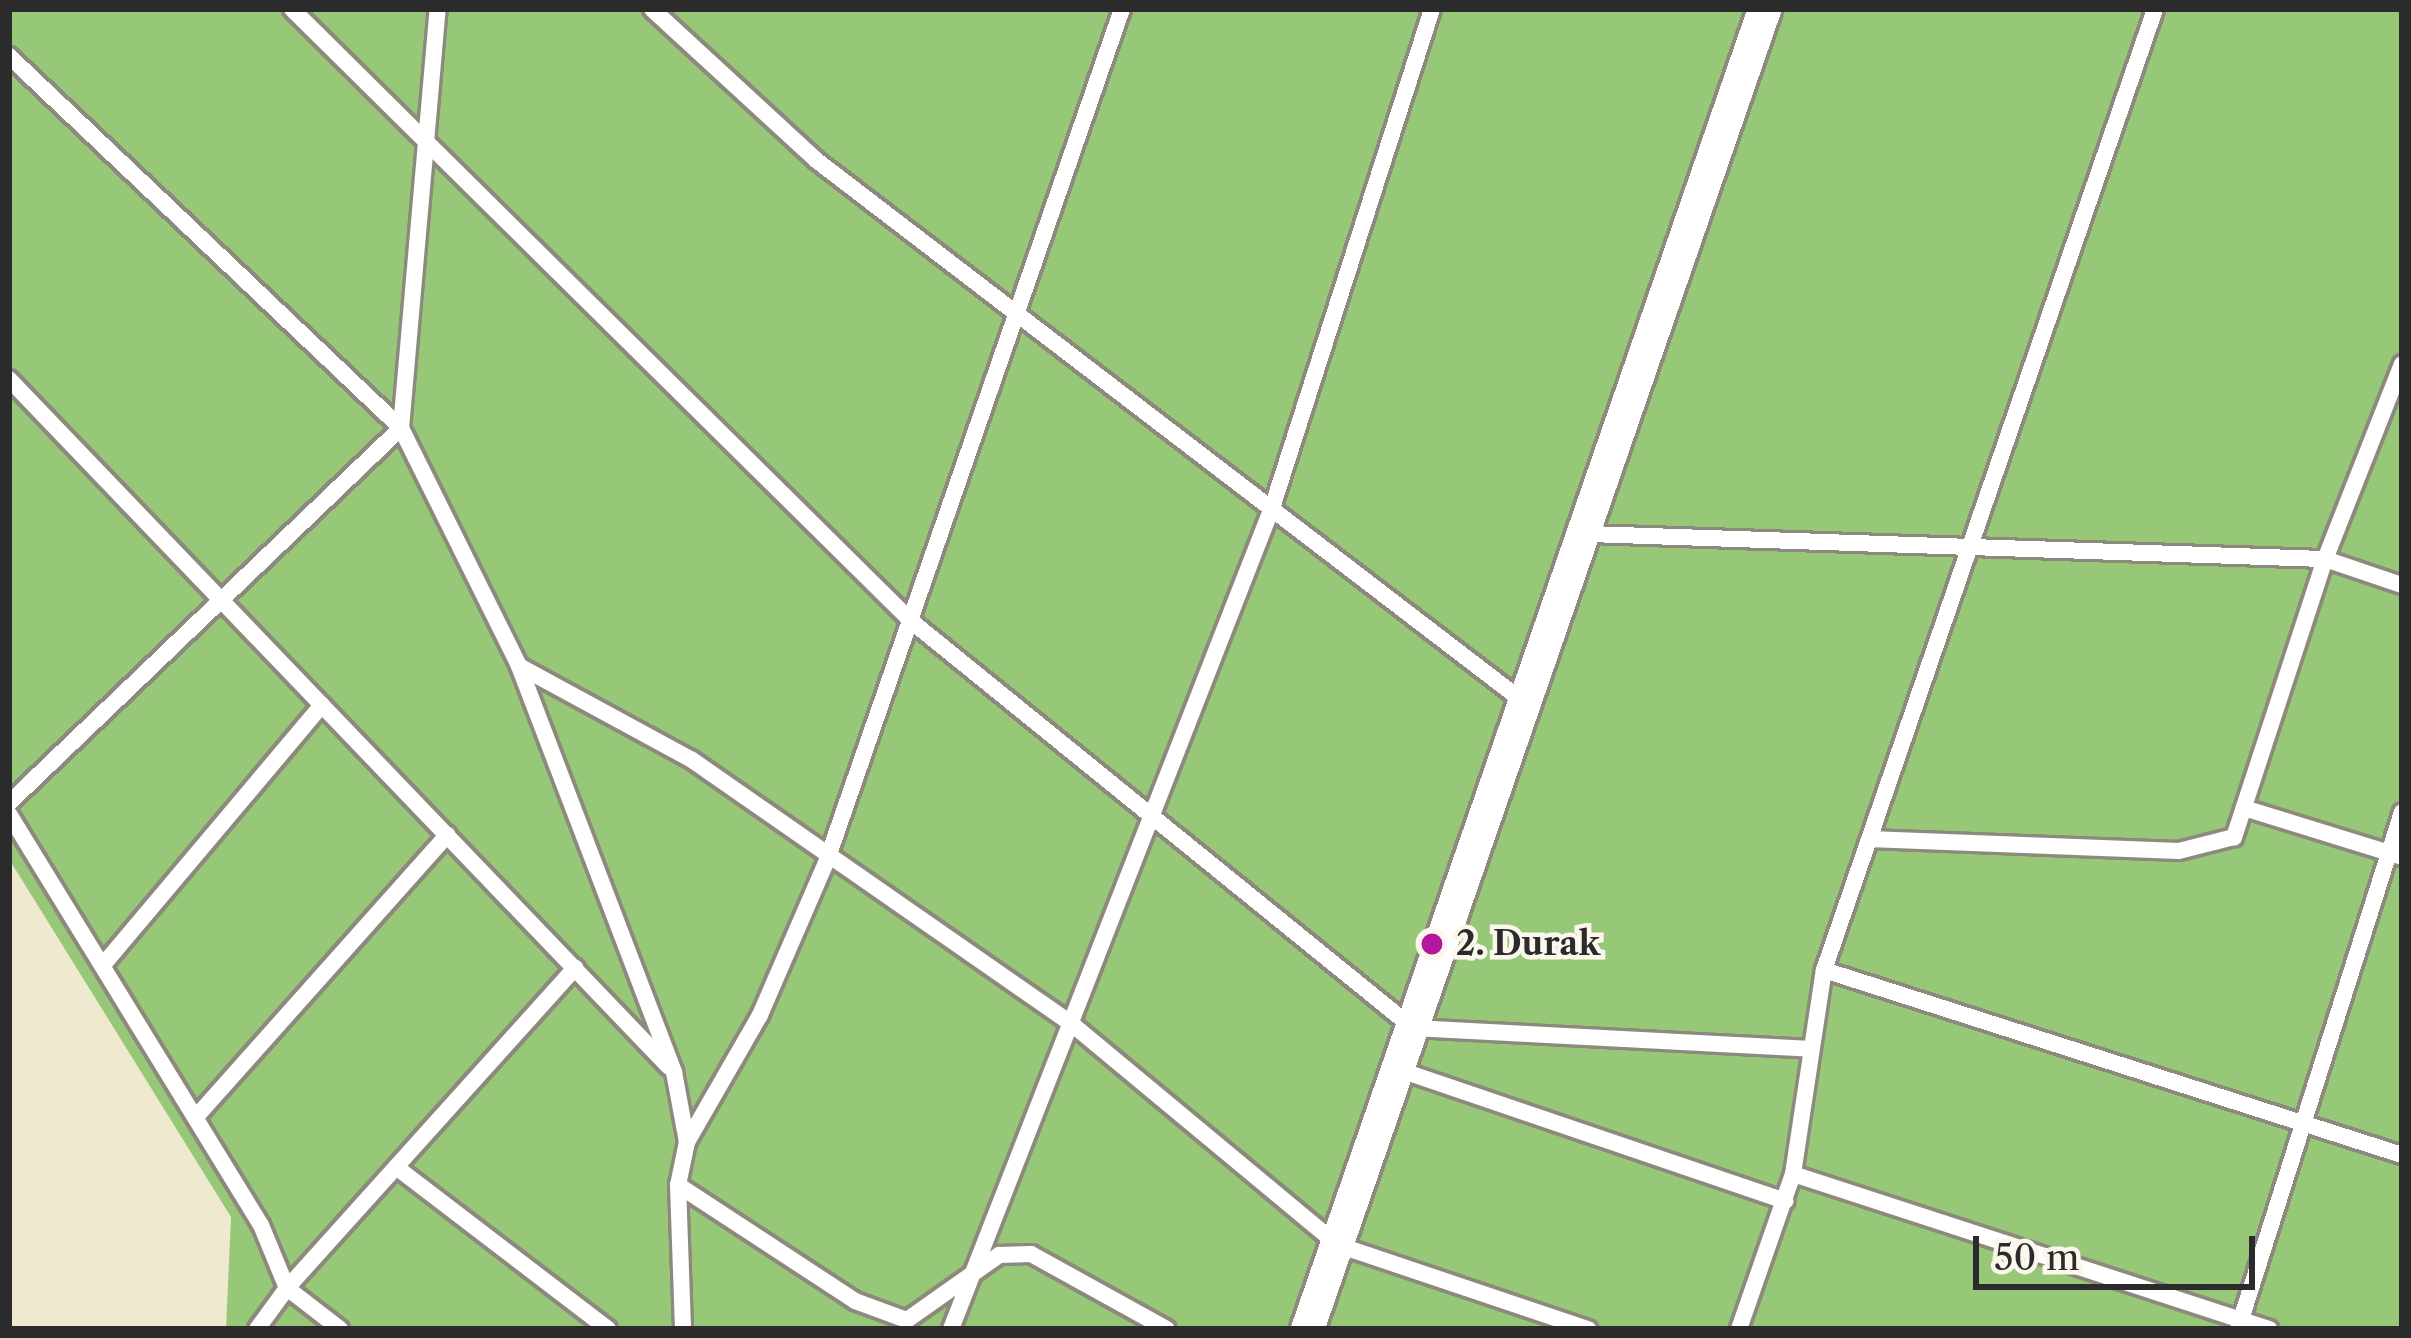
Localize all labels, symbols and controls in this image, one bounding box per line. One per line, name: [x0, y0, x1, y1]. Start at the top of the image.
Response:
place label: 2. Durak: [1456, 924, 1600, 964]
marker: 2. Durak: [1419, 931, 1445, 957]
scale bar: [1979, 1212, 2261, 1286]
text: 50 m: [1994, 1235, 2079, 1279]

